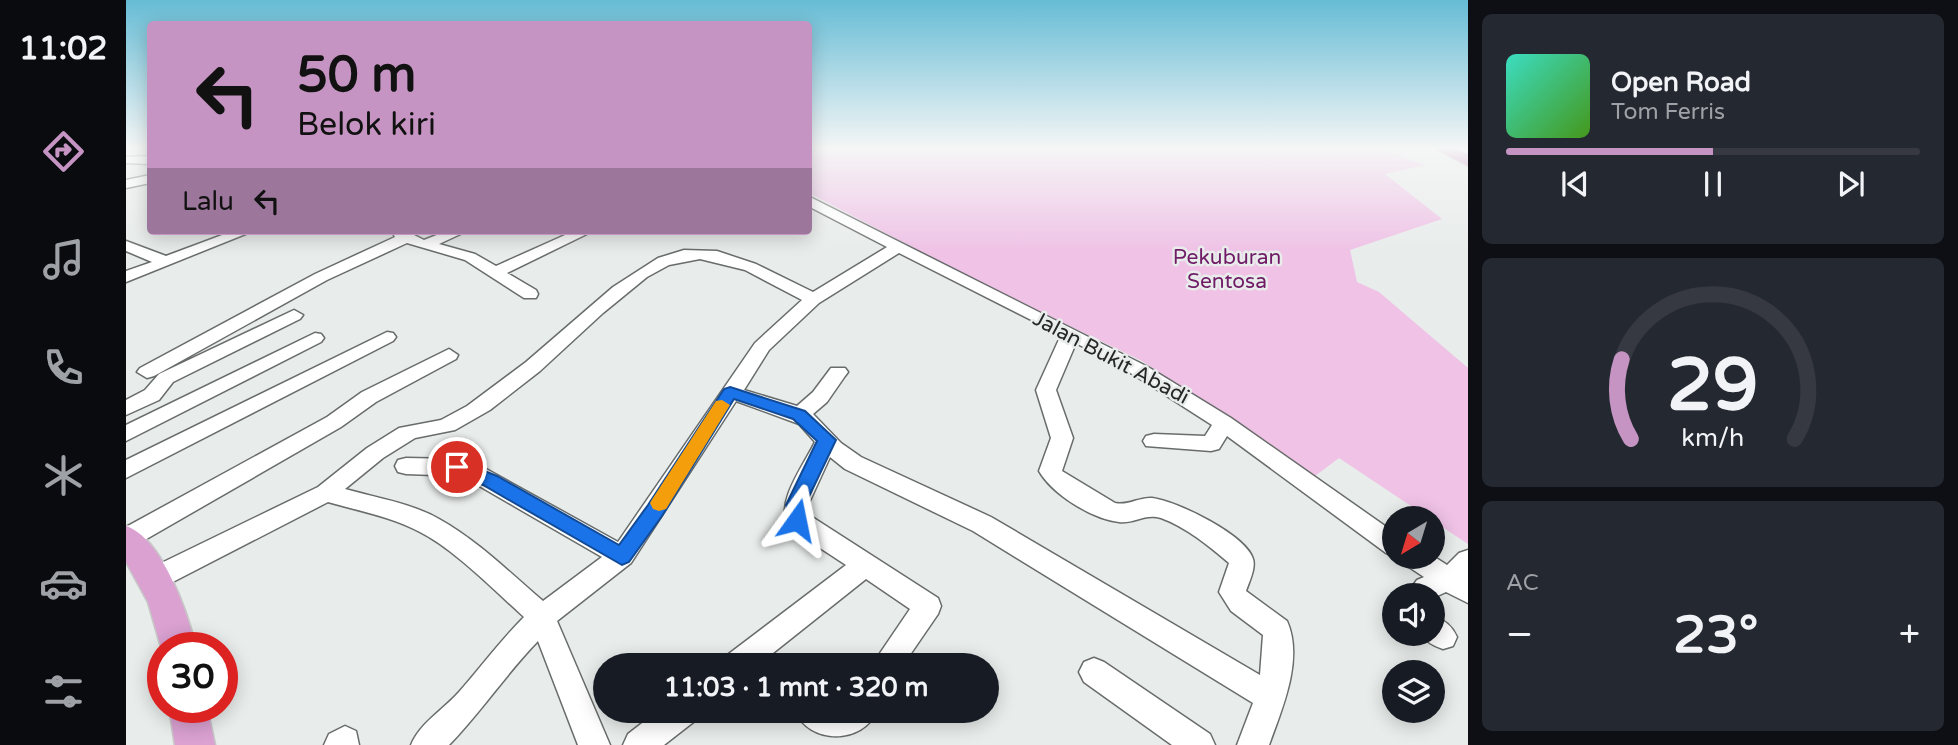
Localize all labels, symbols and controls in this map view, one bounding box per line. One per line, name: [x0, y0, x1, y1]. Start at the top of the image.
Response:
text: 11:02: [19, 30, 107, 68]
text: 50 m: [297, 46, 416, 105]
icon: left: [182, 49, 273, 140]
text: Open Road: [1611, 67, 1751, 98]
text: Tom Ferris: [1611, 98, 1725, 126]
text: Belok kiri: [297, 106, 436, 144]
icon: directions: [39, 127, 88, 176]
icon: previous: [1556, 165, 1594, 203]
icon: pause: [1694, 165, 1732, 203]
icon: next: [1832, 165, 1870, 203]
icon: left: [248, 182, 286, 220]
text: Lalu: [182, 186, 234, 217]
icon: music: [39, 235, 88, 284]
park label: Pekuburan Sentosa: [1173, 245, 1281, 294]
street label: Jalan Bukit Abadi: [1029, 306, 1193, 410]
text: 29: [1667, 342, 1759, 430]
icon: phone: [39, 343, 88, 392]
text: km/h: [1682, 422, 1744, 452]
pin: [427, 437, 487, 497]
icon: arrive: [438, 448, 476, 486]
icon: climate: [39, 451, 88, 500]
position arrow: [760, 483, 834, 557]
north arrow: [1382, 506, 1446, 569]
map controls: [1382, 506, 1445, 723]
icon: car: [39, 559, 88, 608]
text: AC: [1506, 569, 1539, 597]
button: sound: [1382, 583, 1445, 646]
text: 23°: [1673, 604, 1758, 667]
text: −: [1506, 612, 1533, 658]
text: +: [1899, 612, 1920, 658]
speed limit sign: 30: [147, 632, 238, 723]
button: layers: [1382, 660, 1445, 723]
icon: filters: [39, 667, 88, 716]
text: 11:03 · 1 mnt · 320 m: [664, 672, 928, 703]

